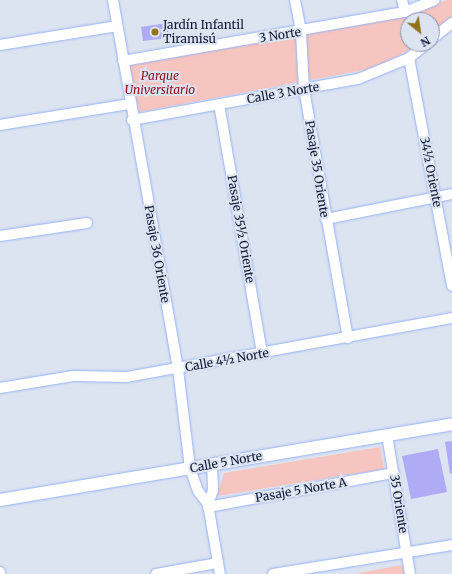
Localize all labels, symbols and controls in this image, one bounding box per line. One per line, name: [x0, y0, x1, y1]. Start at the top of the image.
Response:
north arrow: [400, 12, 440, 52]
place label: Jardín Infantil Tiramisú: [163, 18, 244, 46]
street label: 3 Norte: [258, 25, 302, 45]
marker: Jardín Infantil Tiramisú: [150, 27, 160, 37]
text: N: [418, 33, 433, 50]
park label: Parque Universitario: [125, 69, 195, 97]
street label: Calle 3 Norte: [246, 80, 320, 106]
street label: Pasaje 35 Oriente: [302, 120, 332, 218]
street label: 34½ Oriente: [417, 136, 445, 208]
street label: Pasaje 35½ Oriente: [224, 174, 258, 284]
street label: Pasaje 36 Oriente: [141, 204, 173, 304]
street label: Calle 4½ Norte: [184, 346, 270, 374]
street label: Calle 5 Norte: [189, 449, 263, 475]
street label: 35 Oriente: [387, 474, 411, 534]
street label: Pasaje 5 Norte A: [254, 475, 348, 505]

